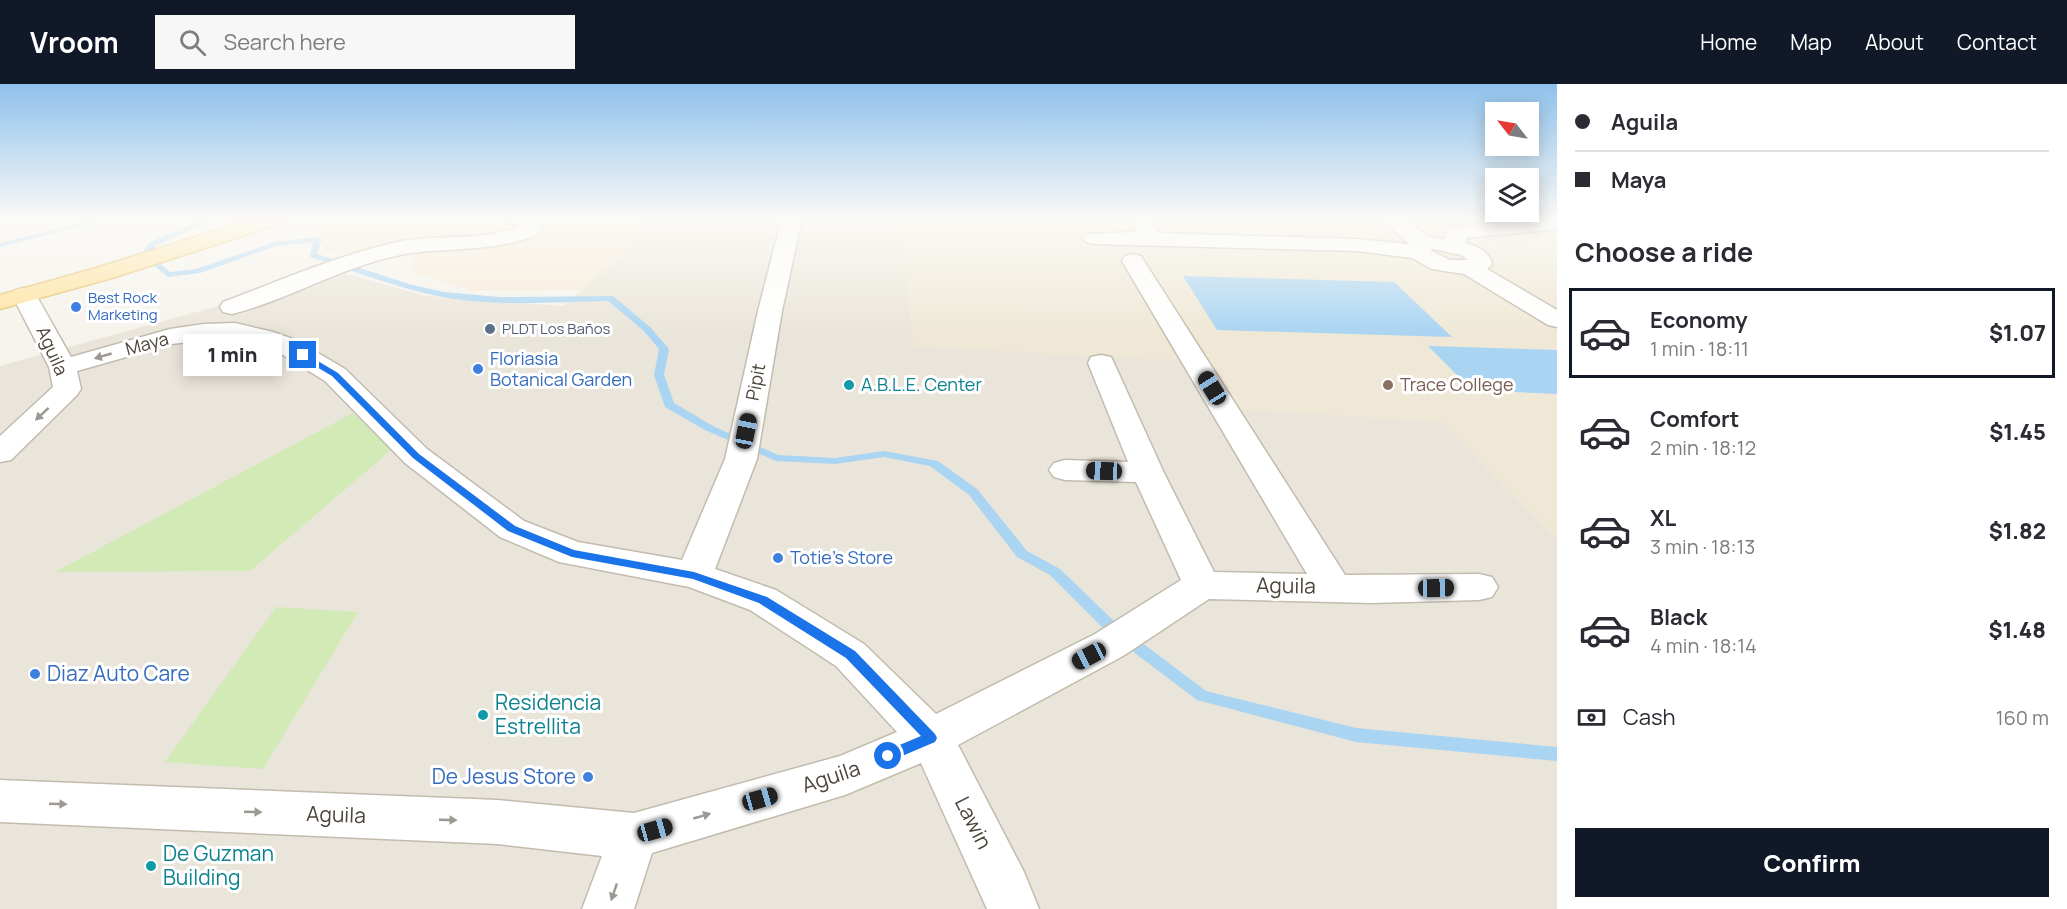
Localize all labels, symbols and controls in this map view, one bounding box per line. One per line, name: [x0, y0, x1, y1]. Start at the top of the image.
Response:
search box: [155, 15, 575, 69]
text: Vroom: [30, 23, 119, 61]
icon: search: [176, 26, 209, 59]
text: Search here: [224, 27, 346, 57]
text: Home: [1700, 28, 1757, 56]
text: Map: [1790, 28, 1832, 56]
text: About: [1865, 28, 1924, 56]
text: Contact: [1957, 28, 2037, 56]
north arrow: [1485, 102, 1539, 156]
map controls: [1485, 102, 1539, 222]
text: Aguila: [1611, 107, 1678, 137]
text: Maya: [1611, 165, 1666, 195]
button: layers: [1485, 168, 1539, 222]
text: Choose a ride: [1575, 233, 1753, 270]
place label: Best Rock Marketing: [88, 287, 158, 325]
marker: Best Rock Marketing: [69, 300, 83, 314]
text: Economy: [1650, 305, 1748, 335]
icon: car: [1578, 306, 1632, 360]
place label: PLDT Los Baños: [502, 318, 611, 339]
text: $1.07: [1989, 318, 2046, 348]
street label: Aguila: [32, 322, 74, 379]
marker: PLDT Los Baños: [483, 322, 497, 336]
street label: Maya: [123, 326, 171, 360]
callout: 1 min: [183, 334, 282, 376]
text: 1 min · 18:11: [1650, 335, 1749, 362]
text: 1 min: [207, 341, 258, 368]
route end: [289, 341, 316, 368]
place label: Floriasia Botanical Garden: [490, 346, 632, 391]
one-way arrow: [94, 352, 112, 361]
street label: Pipit: [740, 361, 770, 402]
marker: Floriasia Botanical Garden: [471, 362, 485, 376]
car: [1195, 368, 1229, 408]
place label: A.B.L.E. Center: [861, 372, 982, 396]
place label: Trace College: [1400, 372, 1513, 396]
marker: A.B.L.E. Center: [842, 378, 856, 392]
marker: Trace College: [1381, 378, 1395, 392]
text: Comfort: [1650, 404, 1739, 434]
icon: car: [1578, 405, 1632, 459]
one-way arrow: [35, 406, 49, 420]
car: [734, 412, 758, 450]
text: $1.45: [1989, 417, 2046, 447]
text: 2 min · 18:12: [1650, 434, 1756, 461]
car: [1086, 461, 1122, 481]
text: XL: [1650, 503, 1676, 533]
icon: car: [1578, 504, 1632, 558]
text: $1.82: [1989, 516, 2046, 546]
text: 3 min · 18:13: [1650, 533, 1755, 560]
place label: Totie's Store: [790, 545, 893, 569]
marker: Totie's Store: [771, 551, 785, 565]
street label: Aguila: [1256, 570, 1316, 600]
car: [1418, 579, 1454, 597]
text: Black: [1650, 602, 1707, 632]
icon: car: [1578, 603, 1632, 657]
text: $1.48: [1989, 615, 2046, 645]
text: 4 min · 18:14: [1650, 632, 1757, 659]
car: [1069, 640, 1109, 672]
place label: Diaz Auto Care: [47, 659, 190, 687]
marker: Diaz Auto Care: [28, 667, 42, 681]
place label: Residencia Estrellita: [495, 688, 601, 740]
icon: cash: [1575, 701, 1608, 734]
text: Cash: [1623, 702, 1676, 732]
text: 160 m: [1996, 704, 2049, 731]
marker: Residencia Estrellita: [476, 708, 490, 722]
route start: [874, 742, 901, 769]
street label: Aguila: [798, 754, 863, 799]
place label: De Jesus Store: [432, 762, 576, 790]
marker: De Jesus Store: [581, 770, 595, 784]
car: [740, 785, 780, 813]
street label: Lawin: [949, 791, 999, 854]
street label: Aguila: [306, 799, 366, 829]
one-way arrow: [49, 800, 68, 809]
one-way arrow: [244, 807, 263, 817]
one-way arrow: [694, 811, 712, 820]
one-way arrow: [439, 815, 458, 824]
car: [635, 816, 675, 844]
button: Confirm: [1575, 828, 2049, 897]
place label: De Guzman Building: [163, 839, 274, 891]
marker: De Guzman Building: [144, 859, 158, 873]
one-way arrow: [608, 884, 618, 902]

